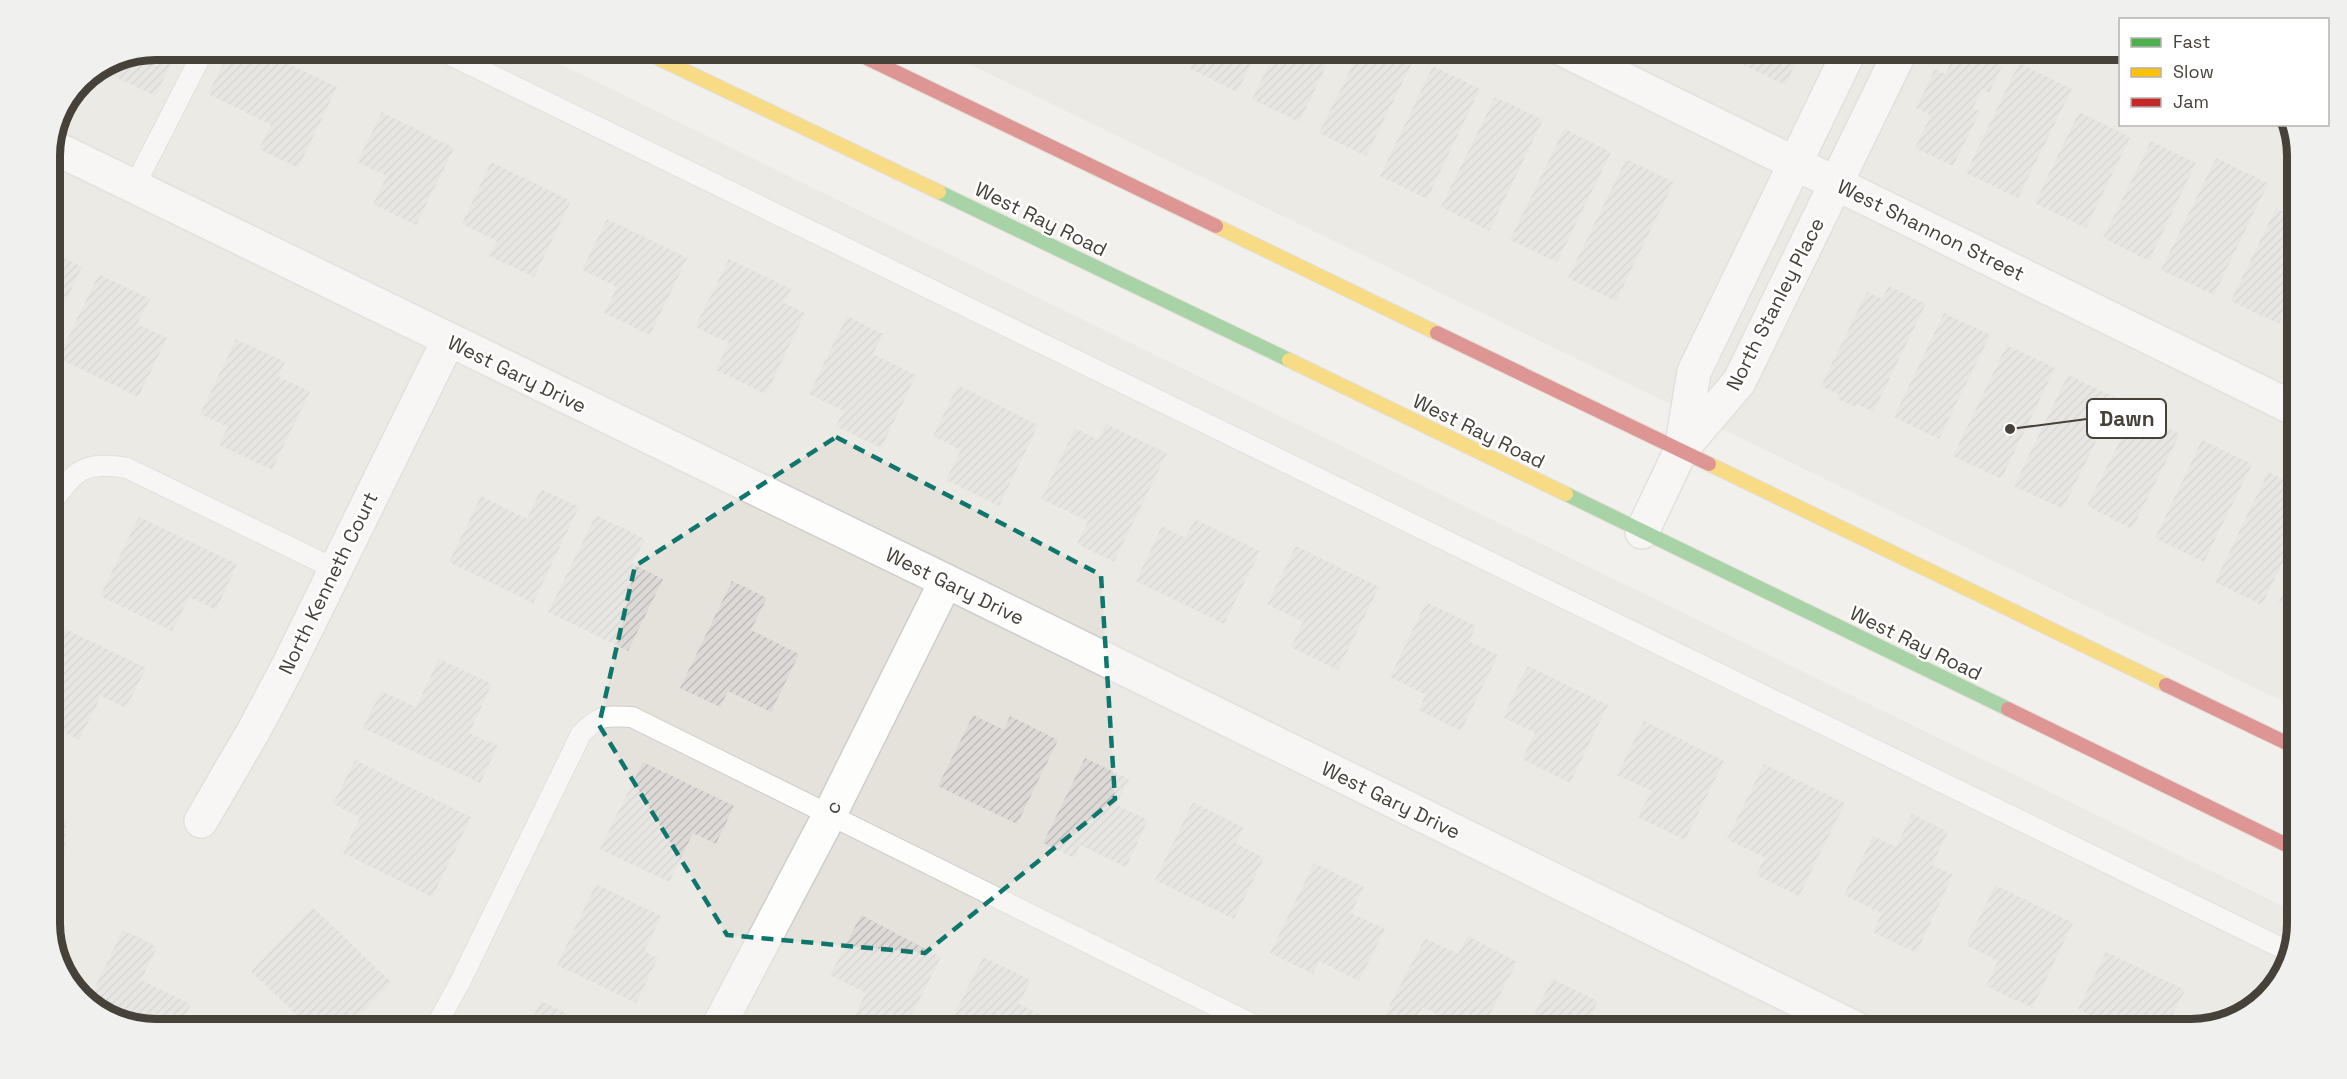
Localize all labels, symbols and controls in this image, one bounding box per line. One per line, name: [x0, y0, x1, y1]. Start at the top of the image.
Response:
legend: [2119, 18, 2329, 126]
text: Fast: [2173, 30, 2210, 53]
text: Slow: [2173, 60, 2214, 83]
text: Jam: [2173, 90, 2209, 113]
street label: West Shannon Street: [1833, 173, 2029, 287]
street label: West Ray Road: [971, 176, 1111, 262]
street label: North Stanley Place: [1720, 213, 1830, 395]
street label: West Gary Drive: [443, 329, 591, 419]
street label: West Ray Road: [1409, 388, 1549, 474]
callout: Dawn: [2087, 399, 2166, 438]
text: Dawn: [2099, 405, 2155, 432]
street label: North Kenneth Court: [272, 487, 384, 679]
street label: West Gary Drive: [881, 541, 1029, 631]
street label: West Ray Road: [1846, 600, 1986, 686]
street label: West Gary Drive: [1317, 755, 1465, 845]
street label: c: [819, 796, 847, 818]

